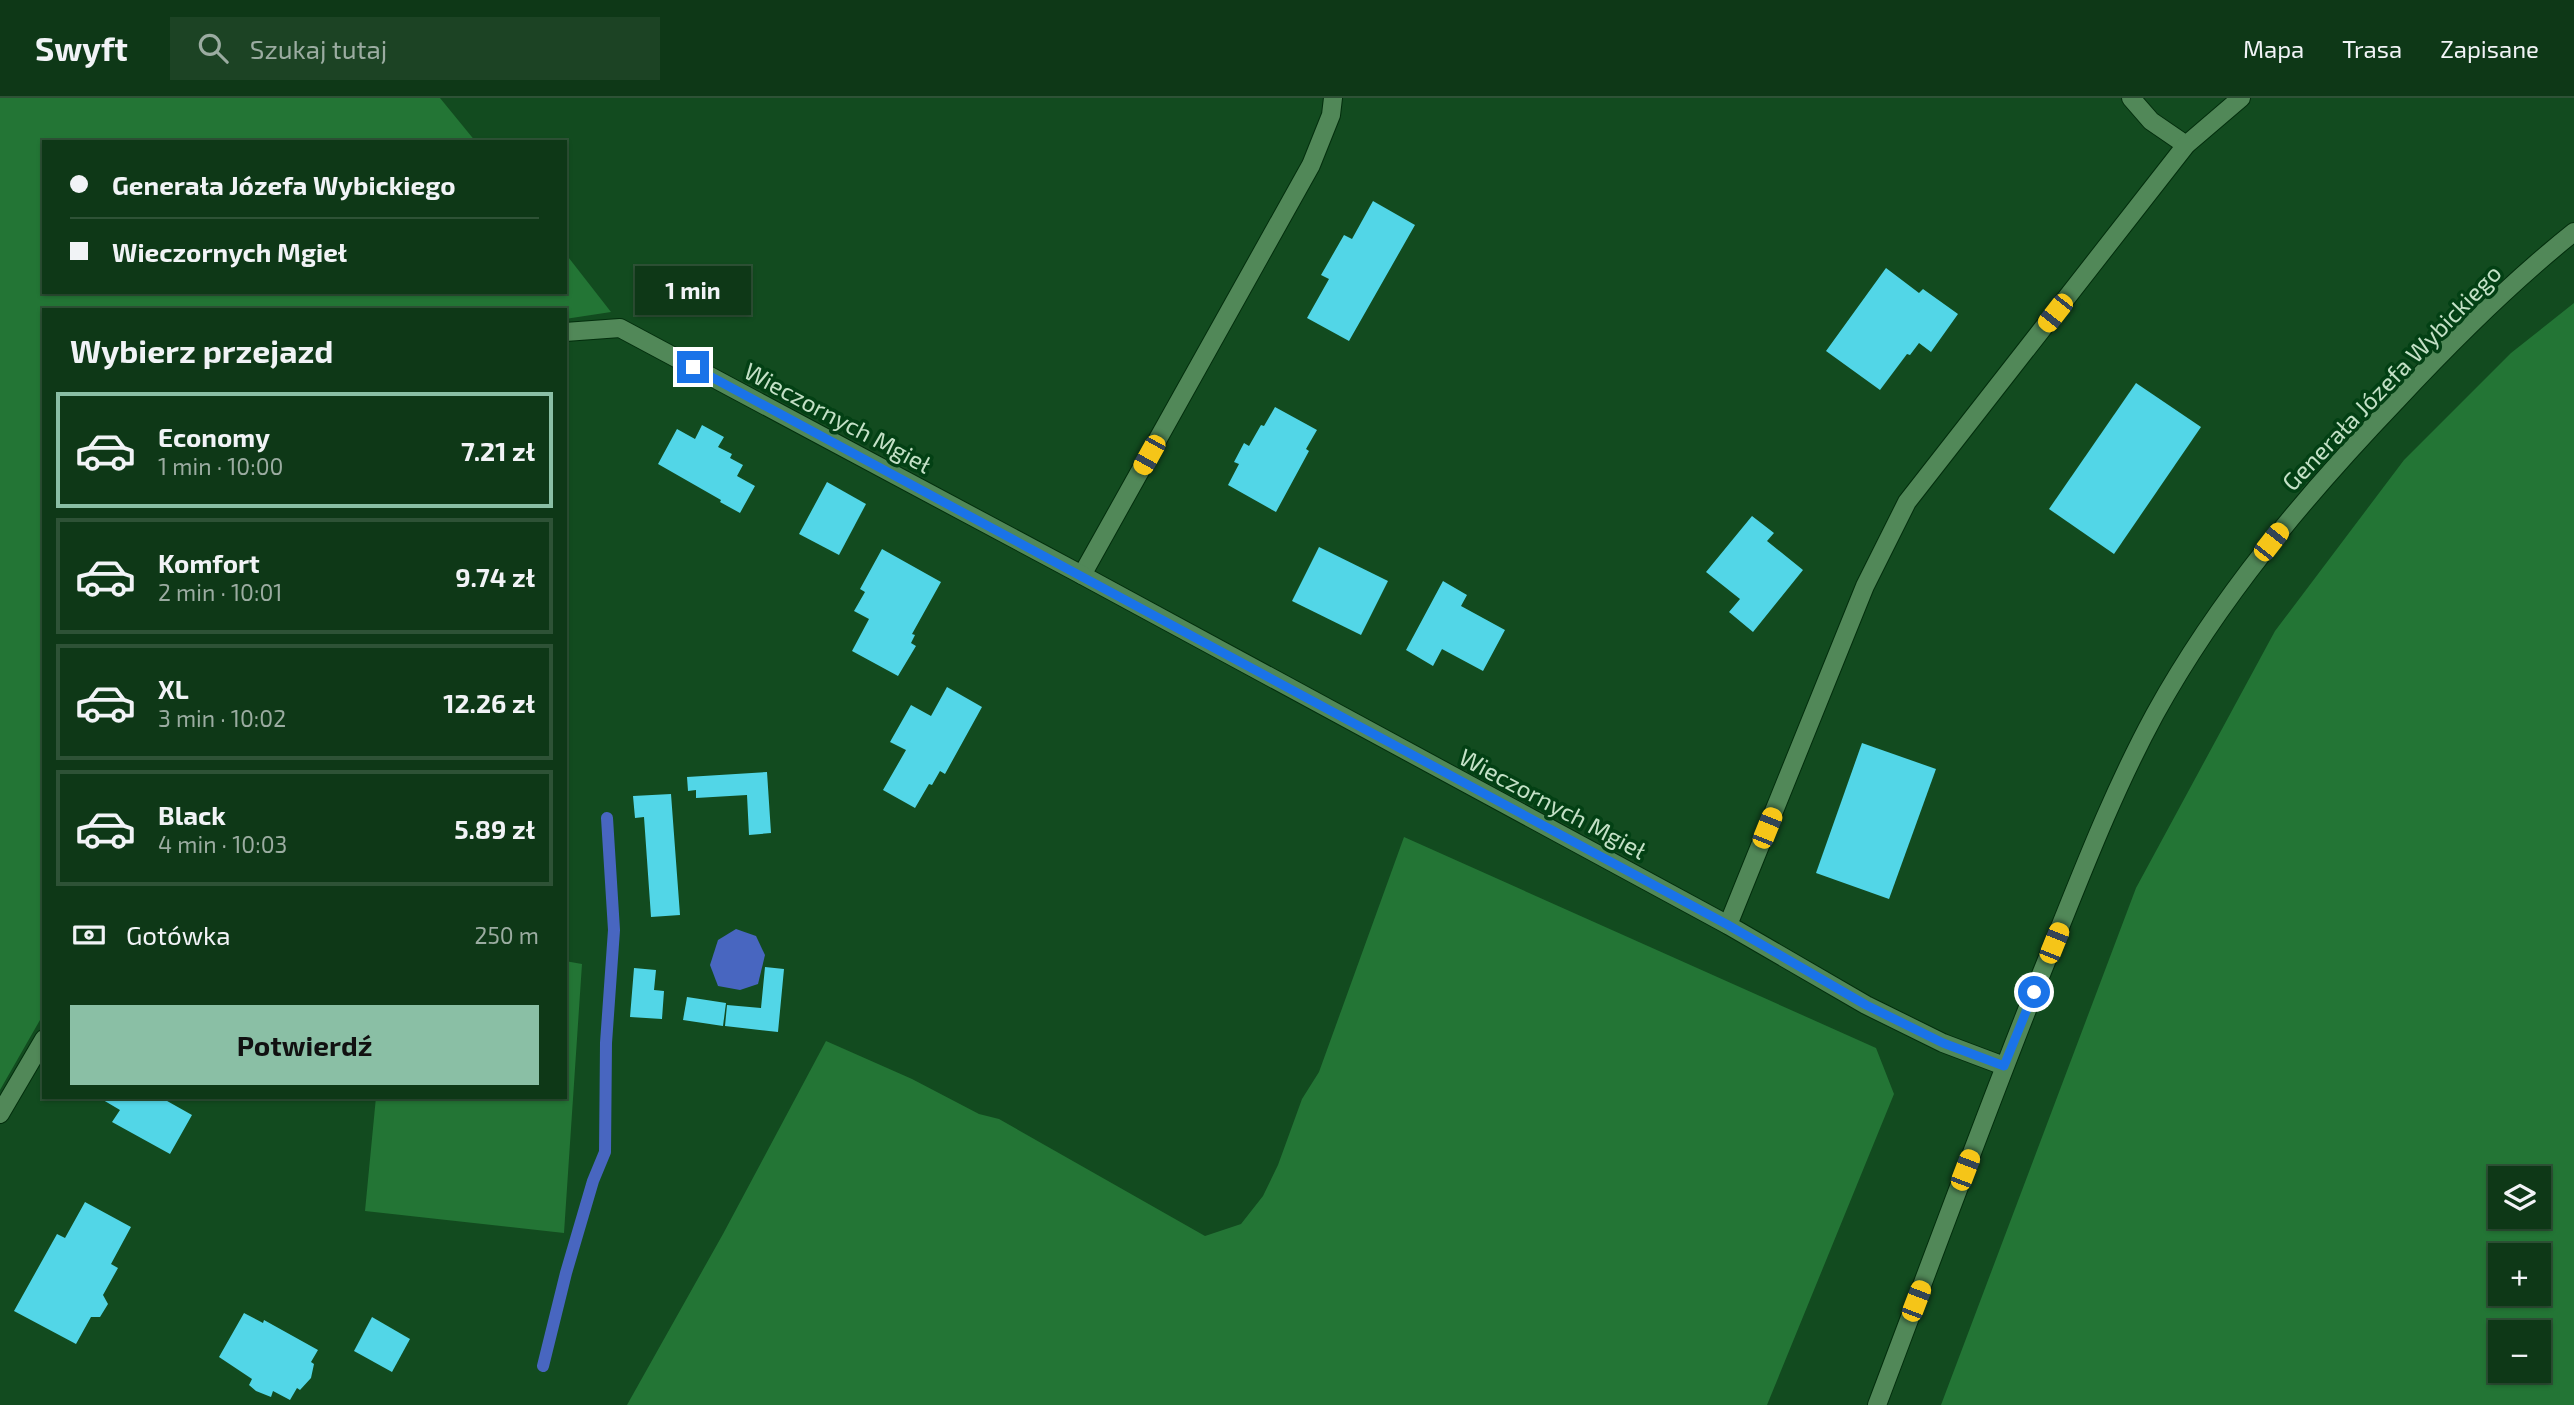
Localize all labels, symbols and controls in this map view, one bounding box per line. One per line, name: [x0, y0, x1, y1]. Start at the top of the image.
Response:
search box: [170, 17, 660, 80]
text: Swyft: [35, 28, 128, 68]
icon: search: [194, 29, 232, 67]
text: Szukaj tutaj: [250, 33, 387, 64]
text: Mapa: [2243, 34, 2304, 63]
text: Trasa: [2342, 34, 2402, 63]
text: Zapisane: [2440, 34, 2539, 63]
text: Generała Józefa Wybickiego: [112, 169, 456, 200]
text: Wieczornych Mgieł: [112, 236, 347, 267]
street label: Generała Józefa Wybickiego: [2275, 258, 2507, 496]
callout: 1 min: [635, 266, 751, 314]
text: 1 min: [665, 276, 721, 304]
car: [2034, 290, 2077, 336]
text: Wybierz przejazd: [70, 331, 333, 369]
route end: [677, 351, 709, 383]
street label: Wieczornych Mgieł: [740, 355, 937, 479]
icon: car: [74, 419, 137, 482]
text: Economy: [158, 421, 270, 452]
car: [1130, 432, 1169, 478]
text: 7.21 zł: [461, 435, 535, 466]
text: 1 min · 10:00: [158, 452, 283, 480]
car: [2250, 519, 2293, 565]
icon: car: [74, 545, 137, 608]
text: Komfort: [158, 547, 260, 578]
text: 9.74 zł: [455, 561, 535, 592]
text: 2 min · 10:01: [158, 578, 282, 606]
icon: car: [74, 671, 137, 734]
text: XL: [158, 673, 189, 704]
text: 12.26 zł: [443, 687, 535, 718]
text: 3 min · 10:02: [158, 704, 286, 732]
street label: Wieczornych Mgieł: [1455, 741, 1652, 865]
icon: car: [74, 797, 137, 860]
text: Black: [158, 799, 226, 830]
car: [1750, 805, 1785, 851]
text: 5.89 zł: [454, 813, 535, 844]
text: 4 min · 10:03: [158, 830, 287, 858]
icon: cash: [70, 916, 108, 954]
text: Gotówka: [126, 919, 231, 950]
car: [2037, 920, 2072, 966]
text: 250 m: [475, 921, 539, 949]
route start: [2018, 976, 2050, 1008]
button: Potwierdź: [70, 1005, 539, 1085]
car: [1948, 1147, 1983, 1193]
map controls: [2488, 1166, 2551, 1383]
button: layers: [2488, 1166, 2551, 1229]
button: +: [2488, 1243, 2551, 1306]
car: [1899, 1278, 1934, 1324]
button: −: [2488, 1320, 2551, 1383]

